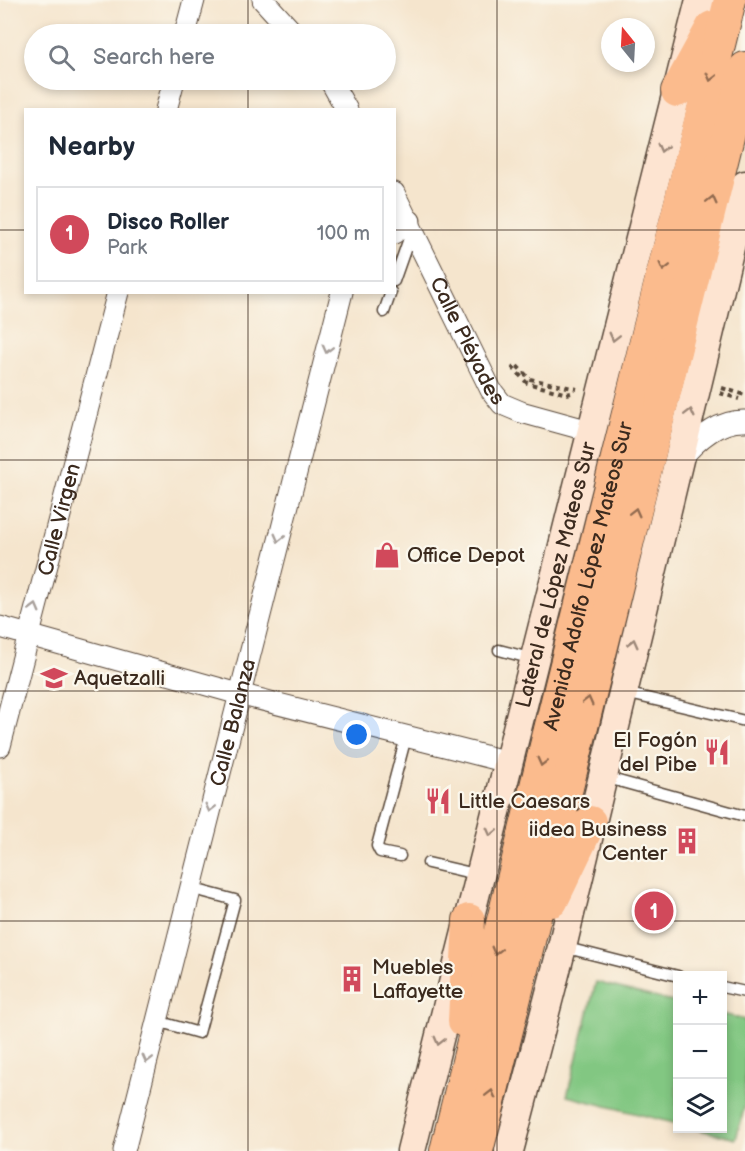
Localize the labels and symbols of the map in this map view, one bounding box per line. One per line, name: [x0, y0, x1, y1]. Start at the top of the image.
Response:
north arrow: [601, 18, 655, 72]
one-way arrow: [705, 72, 718, 82]
one-way arrow: [657, 143, 670, 153]
one-way arrow: [705, 195, 718, 205]
one-way arrow: [659, 261, 672, 271]
street label: Calle Pléyades: [424, 273, 510, 410]
one-way arrow: [609, 331, 621, 342]
one-way arrow: [322, 344, 335, 354]
one-way arrow: [683, 408, 695, 419]
street label: Avenida Adolfo López Mateos Sur: [538, 419, 639, 733]
street label: Lateral de López Mateos Sur: [511, 439, 602, 710]
street label: Calle Virgen: [33, 461, 86, 579]
one-way arrow: [628, 507, 641, 517]
one-way arrow: [273, 533, 286, 543]
shop icon: Office Depot: [372, 540, 402, 570]
place label: Office Depot: [407, 543, 526, 568]
one-way arrow: [28, 603, 41, 613]
one-way arrow: [626, 638, 639, 648]
street label: Calle Balanza: [205, 656, 261, 789]
school or university icon: Aquetzalli: [39, 663, 69, 693]
place label: Aquetzalli: [74, 666, 165, 691]
one-way arrow: [581, 696, 594, 706]
your location: [342, 720, 371, 749]
place label: El Fogón del Pibe: [613, 728, 697, 777]
restaurant icon: El Fogón del Pibe: [702, 737, 732, 767]
one-way arrow: [537, 757, 550, 767]
restaurant icon: Little Caesars: [423, 786, 453, 816]
place label: Little Caesars: [458, 789, 590, 814]
one-way arrow: [205, 803, 217, 813]
place label: iidea Business Center: [529, 817, 667, 866]
building icon: iidea Business Center: [672, 826, 702, 856]
one-way arrow: [485, 827, 498, 837]
pin: 1: [634, 888, 674, 934]
one-way arrow: [490, 946, 503, 956]
place label: Muebles Laffayette: [372, 955, 463, 1004]
building icon: Muebles Laffayette: [337, 964, 367, 994]
one-way arrow: [433, 1036, 446, 1046]
one-way arrow: [142, 1053, 154, 1063]
one-way arrow: [483, 1089, 496, 1099]

